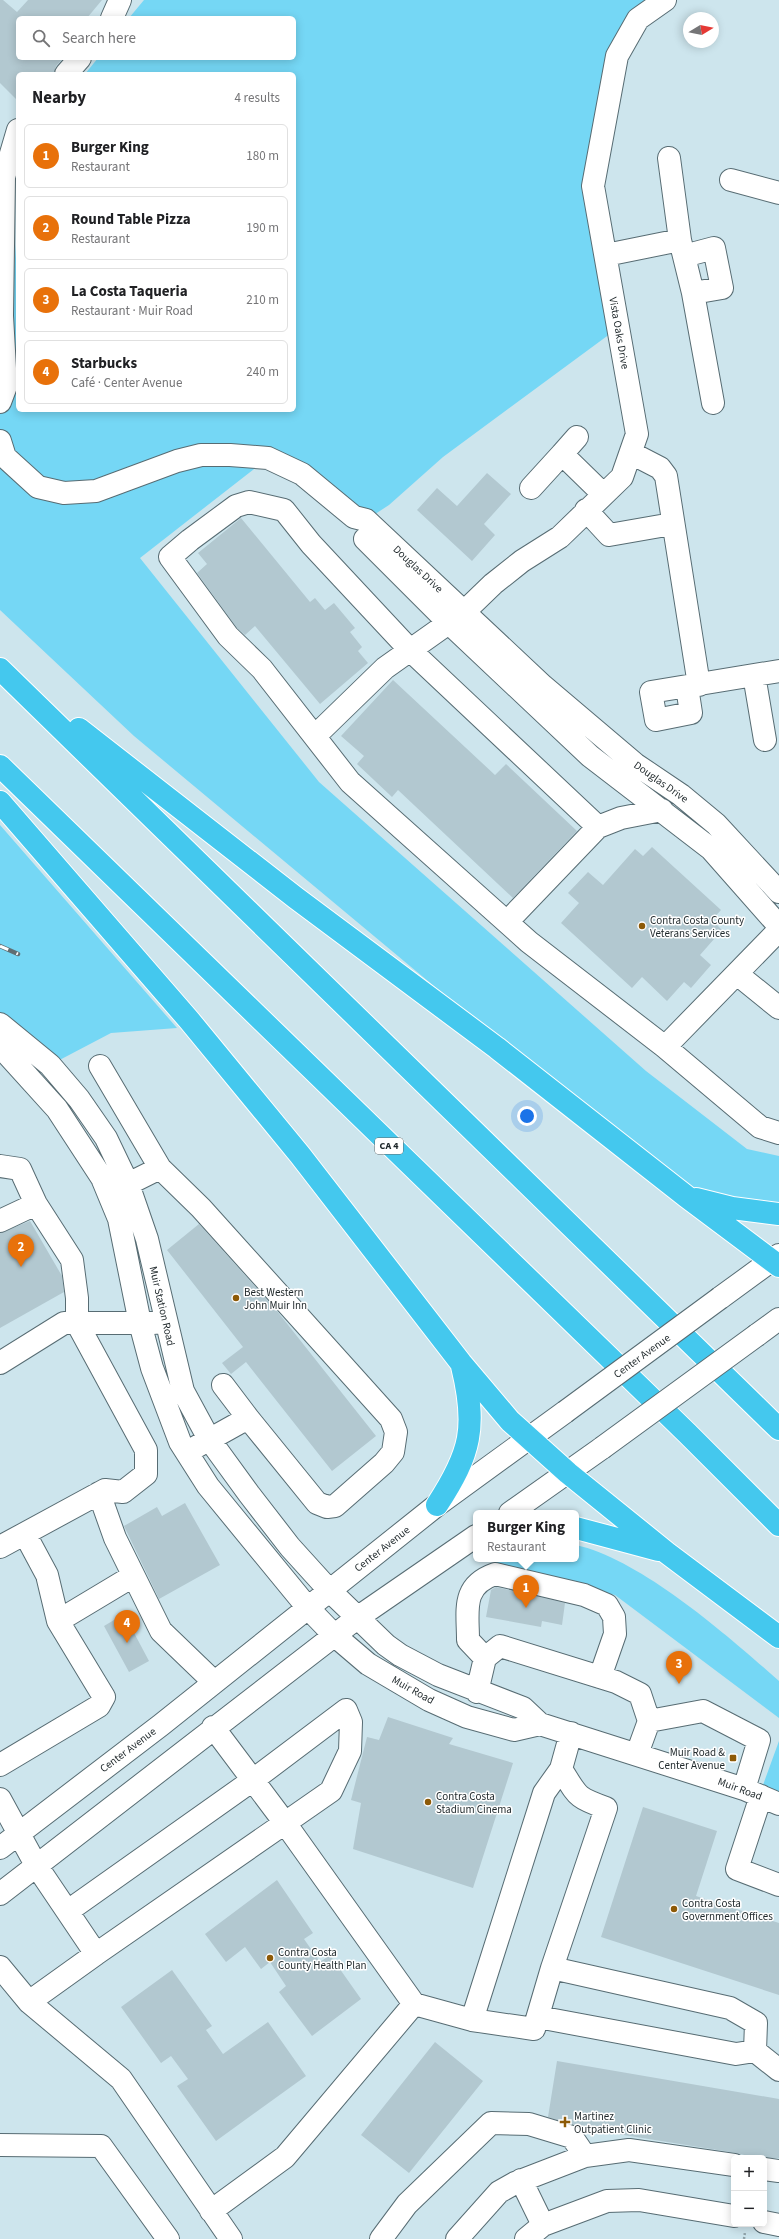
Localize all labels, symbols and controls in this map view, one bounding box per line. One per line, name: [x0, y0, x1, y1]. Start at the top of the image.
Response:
north arrow: [683, 12, 719, 48]
search box: [16, 16, 296, 60]
icon: search: [30, 27, 52, 49]
text: Search here: [62, 28, 136, 49]
text: Nearby: [32, 86, 86, 110]
text: 4 results: [235, 89, 280, 107]
text: Burger King: [71, 137, 149, 158]
text: 1: [43, 147, 49, 165]
text: 180 m: [246, 147, 279, 165]
text: Restaurant: [71, 158, 130, 176]
text: Round Table Pizza: [71, 209, 191, 230]
text: 2: [43, 219, 49, 237]
text: 190 m: [246, 219, 279, 237]
text: Restaurant: [71, 230, 130, 248]
text: La Costa Taqueria: [71, 281, 188, 302]
text: 3: [43, 291, 49, 309]
text: 210 m: [246, 291, 279, 309]
street label: Vista Oaks Drive: [605, 296, 633, 371]
text: Restaurant · Muir Road: [71, 302, 193, 320]
text: Starbucks: [71, 353, 137, 374]
text: 4: [43, 363, 49, 381]
text: 240 m: [246, 363, 279, 381]
text: Café · Center Avenue: [71, 374, 182, 392]
street label: Douglas Drive: [390, 542, 447, 596]
street label: Douglas Drive: [631, 758, 692, 807]
place label: Contra Costa County Veterans Services: [650, 913, 744, 941]
marker: Contra Costa County Veterans Services: [637, 921, 647, 931]
your location: [517, 1106, 537, 1126]
road number: CA 4: [375, 1138, 403, 1154]
pin: 2: [8, 1234, 34, 1267]
street label: Muir Station Road: [146, 1265, 178, 1347]
place label: Best Western John Muir Inn: [244, 1285, 307, 1313]
marker: Best Western John Muir Inn: [231, 1293, 241, 1303]
street label: Center Avenue: [611, 1330, 674, 1382]
popup: [473, 1510, 579, 1562]
text: Burger King: [487, 1517, 565, 1538]
street label: Center Avenue: [351, 1522, 413, 1575]
text: Restaurant: [487, 1538, 546, 1556]
pin: 1: [513, 1575, 539, 1608]
pin: 4: [114, 1610, 140, 1643]
pin: 3: [666, 1651, 692, 1684]
street label: Muir Road: [389, 1672, 437, 1708]
street label: Center Avenue: [97, 1724, 160, 1776]
place label: Muir Road & Center Avenue: [658, 1745, 726, 1773]
marker: Muir Road & Center Avenue: [728, 1753, 738, 1763]
street label: Muir Road: [716, 1774, 764, 1804]
place label: Contra Costa Stadium Cinema: [436, 1789, 512, 1817]
marker: Contra Costa Stadium Cinema: [423, 1797, 433, 1807]
place label: Contra Costa Government Offices: [682, 1896, 773, 1924]
marker: Contra Costa Government Offices: [669, 1904, 679, 1914]
place label: Contra Costa County Health Plan: [278, 1945, 367, 1973]
marker: Contra Costa County Health Plan: [265, 1953, 275, 1963]
place label: Martinez Outpatient Clinic: [574, 2109, 652, 2137]
marker: Martinez Outpatient Clinic: [559, 2116, 571, 2128]
map controls: [731, 2155, 767, 2227]
button: +: [731, 2155, 767, 2191]
button: −: [731, 2191, 767, 2227]

